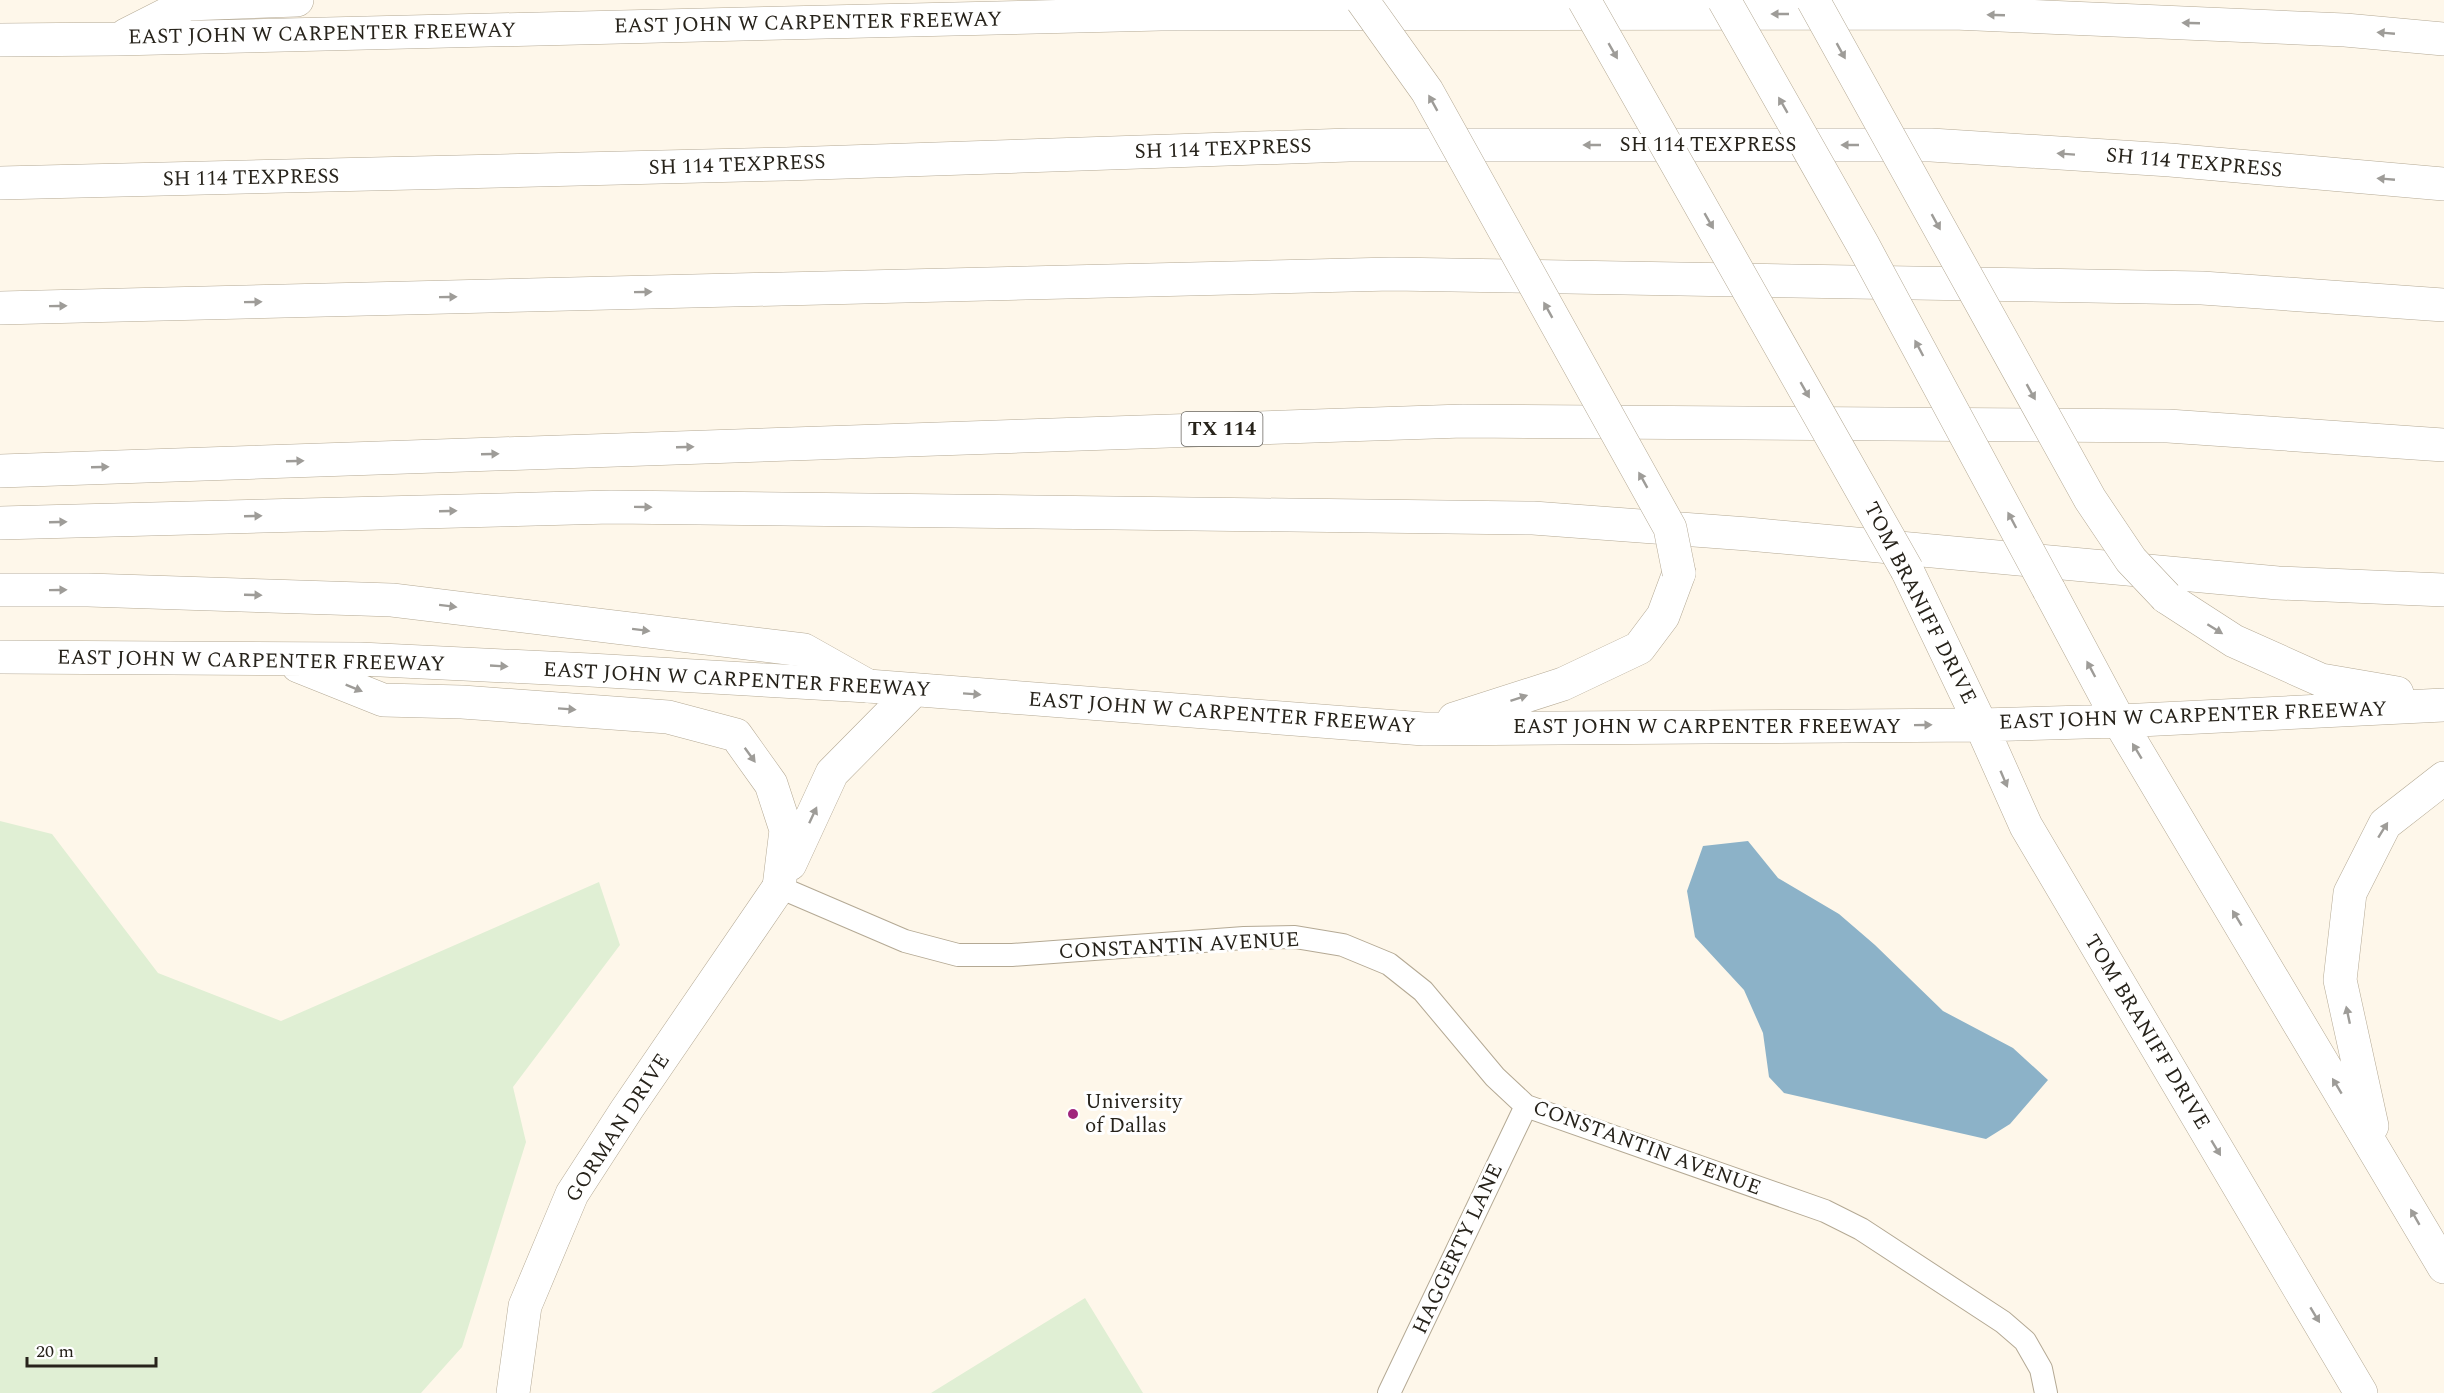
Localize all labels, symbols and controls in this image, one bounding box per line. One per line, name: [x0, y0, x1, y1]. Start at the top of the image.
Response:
street label: EAST JOHN W CARPENTER FREEWAY: [614, 4, 1002, 42]
one-way arrow: [1771, 9, 1790, 19]
one-way arrow: [1987, 11, 2006, 20]
street label: EAST JOHN W CARPENTER FREEWAY: [128, 15, 516, 53]
one-way arrow: [2182, 19, 2201, 28]
one-way arrow: [2376, 29, 2395, 38]
one-way arrow: [1608, 43, 1618, 60]
one-way arrow: [1836, 43, 1846, 60]
one-way arrow: [1428, 94, 1438, 111]
one-way arrow: [1778, 96, 1788, 113]
street label: SH 114 TEXPRESS: [1620, 129, 1796, 161]
street label: SH 114 TEXPRESS: [1134, 130, 1312, 168]
street label: SH 114 TEXPRESS: [2105, 139, 2283, 187]
one-way arrow: [1583, 140, 1602, 150]
one-way arrow: [1841, 140, 1860, 150]
street label: SH 114 TEXPRESS: [648, 146, 826, 184]
one-way arrow: [2056, 149, 2075, 158]
street label: SH 114 TEXPRESS: [162, 160, 340, 196]
one-way arrow: [2376, 174, 2395, 184]
one-way arrow: [1704, 212, 1714, 229]
one-way arrow: [1931, 213, 1941, 230]
one-way arrow: [634, 287, 653, 297]
one-way arrow: [439, 292, 458, 302]
one-way arrow: [244, 297, 263, 306]
one-way arrow: [1543, 301, 1553, 318]
one-way arrow: [49, 302, 68, 311]
one-way arrow: [1914, 340, 1924, 357]
one-way arrow: [1800, 382, 1811, 398]
one-way arrow: [2025, 384, 2036, 400]
road number: TX 114: [1182, 412, 1262, 446]
one-way arrow: [676, 443, 695, 452]
one-way arrow: [481, 449, 500, 459]
one-way arrow: [286, 456, 305, 465]
one-way arrow: [91, 463, 110, 472]
one-way arrow: [1638, 471, 1648, 488]
street label: TOM BRANIFF DRIVE: [1855, 496, 1985, 710]
one-way arrow: [634, 502, 653, 512]
one-way arrow: [439, 506, 458, 516]
one-way arrow: [2007, 511, 2017, 528]
one-way arrow: [244, 512, 263, 521]
one-way arrow: [49, 517, 68, 526]
one-way arrow: [49, 585, 68, 595]
one-way arrow: [244, 590, 263, 600]
one-way arrow: [438, 602, 457, 611]
one-way arrow: [2207, 623, 2223, 634]
one-way arrow: [632, 625, 651, 635]
street label: EAST JOHN W CARPENTER FREEWAY: [57, 642, 445, 680]
street label: EAST JOHN W CARPENTER FREEWAY: [542, 654, 932, 706]
one-way arrow: [2086, 660, 2096, 677]
one-way arrow: [490, 662, 509, 671]
street label: EAST JOHN W CARPENTER FREEWAY: [1027, 683, 1417, 743]
one-way arrow: [345, 684, 363, 693]
one-way arrow: [962, 689, 981, 699]
one-way arrow: [1510, 693, 1528, 703]
street label: EAST JOHN W CARPENTER FREEWAY: [1998, 693, 2388, 739]
one-way arrow: [558, 705, 577, 714]
street label: EAST JOHN W CARPENTER FREEWAY: [1513, 711, 1901, 743]
one-way arrow: [1914, 720, 1933, 730]
one-way arrow: [2132, 743, 2143, 759]
one-way arrow: [743, 747, 755, 762]
one-way arrow: [1999, 770, 2009, 788]
one-way arrow: [808, 807, 817, 824]
one-way arrow: [2377, 821, 2388, 838]
one-way arrow: [2232, 910, 2243, 926]
street label: CONSTANTIN AVENUE: [1058, 924, 1300, 968]
street label: TOM BRANIFF DRIVE: [2076, 928, 2218, 1136]
one-way arrow: [2342, 1006, 2352, 1024]
street label: GORMAN DRIVE: [558, 1047, 678, 1209]
one-way arrow: [2332, 1078, 2343, 1094]
place label: University of Dallas: [1085, 1086, 1183, 1142]
street label: CONSTANTIN AVENUE: [1528, 1092, 1766, 1204]
marker: University of Dallas: [1066, 1107, 1080, 1121]
one-way arrow: [2211, 1139, 2221, 1156]
street label: HAGGERTY LANE: [1404, 1158, 1512, 1340]
one-way arrow: [2410, 1208, 2420, 1225]
one-way arrow: [2310, 1307, 2321, 1323]
scale bar: [27, 1330, 156, 1368]
text: 20 m: [36, 1338, 74, 1365]

